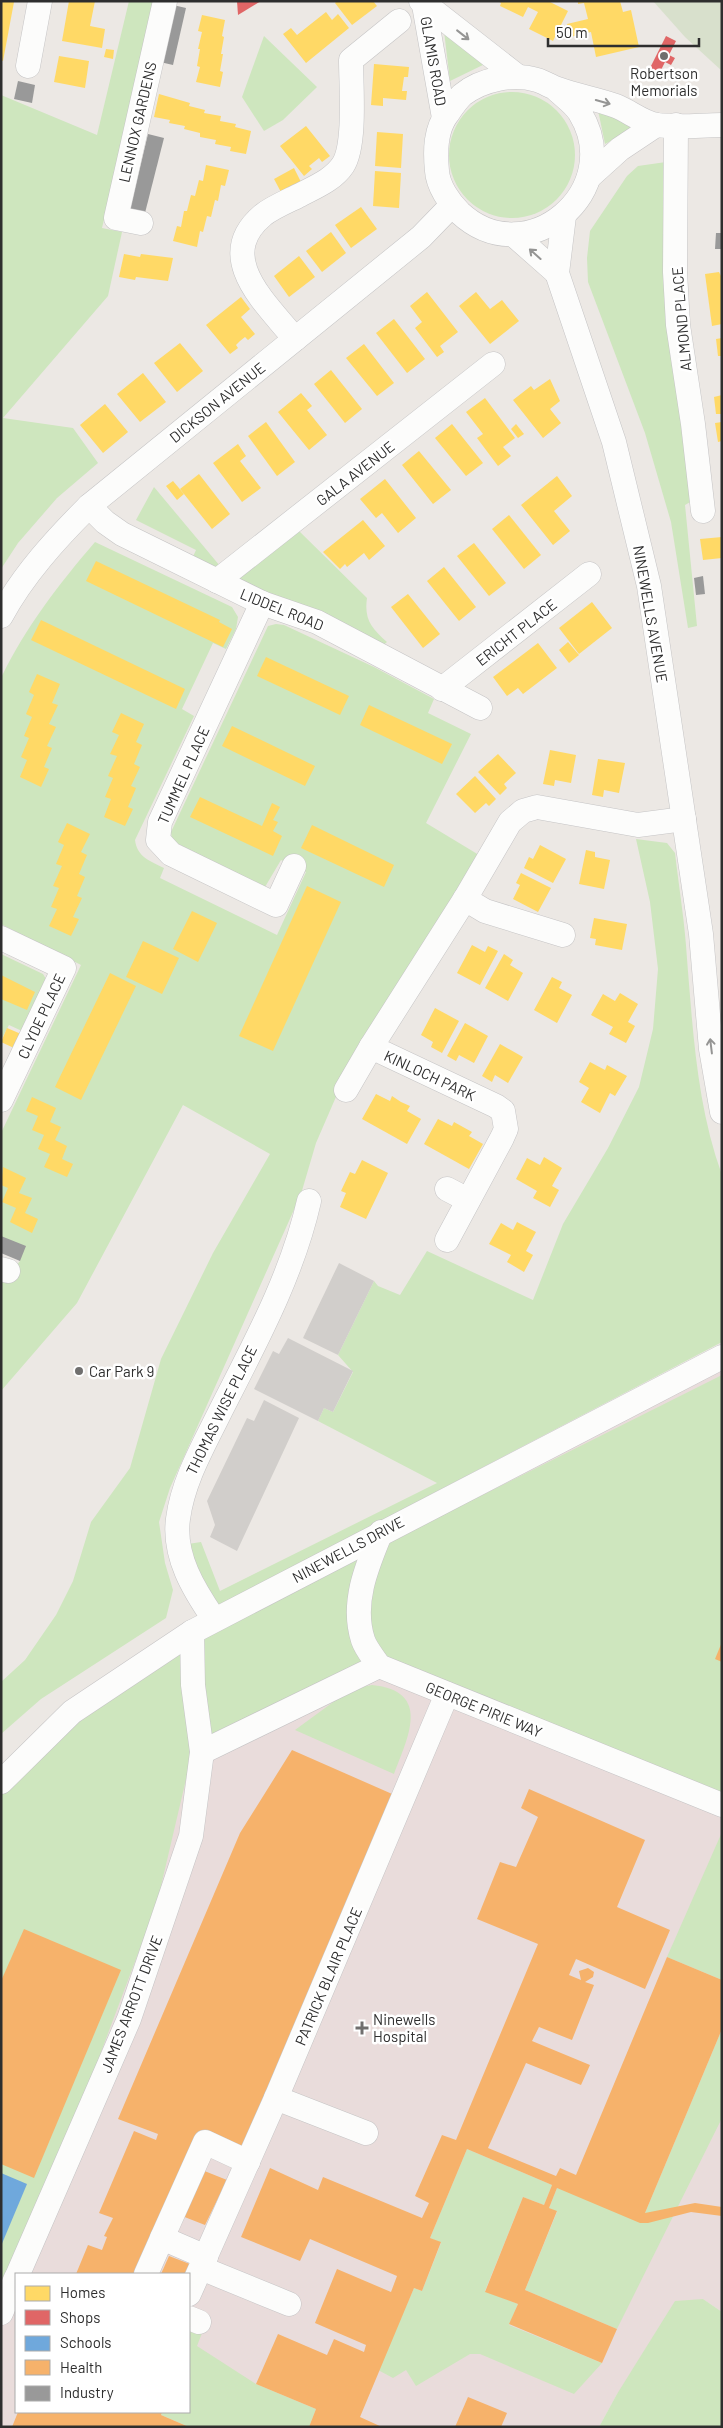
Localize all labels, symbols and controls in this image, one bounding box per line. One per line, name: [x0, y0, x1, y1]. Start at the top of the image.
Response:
street label: GLAMIS ROAD: [417, 15, 451, 107]
scale bar: [548, 15, 699, 47]
text: 50 m: [556, 23, 588, 41]
one-way arrow: [456, 29, 469, 40]
marker: Robertson Memorials: [658, 50, 670, 62]
street label: LENNOX GARDENS: [114, 60, 160, 184]
place label: Robertson Memorials: [630, 64, 698, 99]
one-way arrow: [594, 98, 610, 108]
one-way arrow: [529, 248, 542, 260]
street label: ALMOND PLACE: [667, 266, 695, 372]
street label: DICKSON AVENUE: [166, 358, 268, 446]
street label: GALA AVENUE: [312, 437, 398, 509]
street label: NINEWELLS AVENUE: [630, 544, 672, 684]
street label: LIDDEL ROAD: [238, 584, 326, 634]
street label: ERICHT PLACE: [472, 595, 560, 669]
street label: TUMMEL PLACE: [153, 723, 213, 827]
street label: CLYDE PLACE: [13, 970, 69, 1062]
one-way arrow: [706, 1039, 716, 1055]
street label: KINLOCH PARK: [381, 1046, 479, 1104]
street label: THOMAS WISE PLACE: [182, 1342, 260, 1478]
place label: Car Park 9: [89, 1362, 154, 1380]
marker: Car Park 9: [73, 1365, 85, 1377]
street label: NINEWELLS DRIVE: [289, 1512, 407, 1586]
street label: GEORGE PIRIE WAY: [423, 1677, 545, 1741]
street label: PATRICK BLAIR PLACE: [291, 1904, 365, 2048]
street label: JAMES ARROTT DRIVE: [96, 1933, 166, 2075]
place label: Ninewells Hospital: [373, 2010, 435, 2045]
marker: Ninewells Hospital: [355, 2021, 369, 2035]
legend: [15, 2273, 190, 2413]
text: Homes: [60, 2283, 105, 2301]
text: Shops: [60, 2308, 100, 2326]
text: Schools: [60, 2333, 112, 2351]
text: Health: [60, 2358, 102, 2376]
text: Industry: [60, 2383, 114, 2401]

